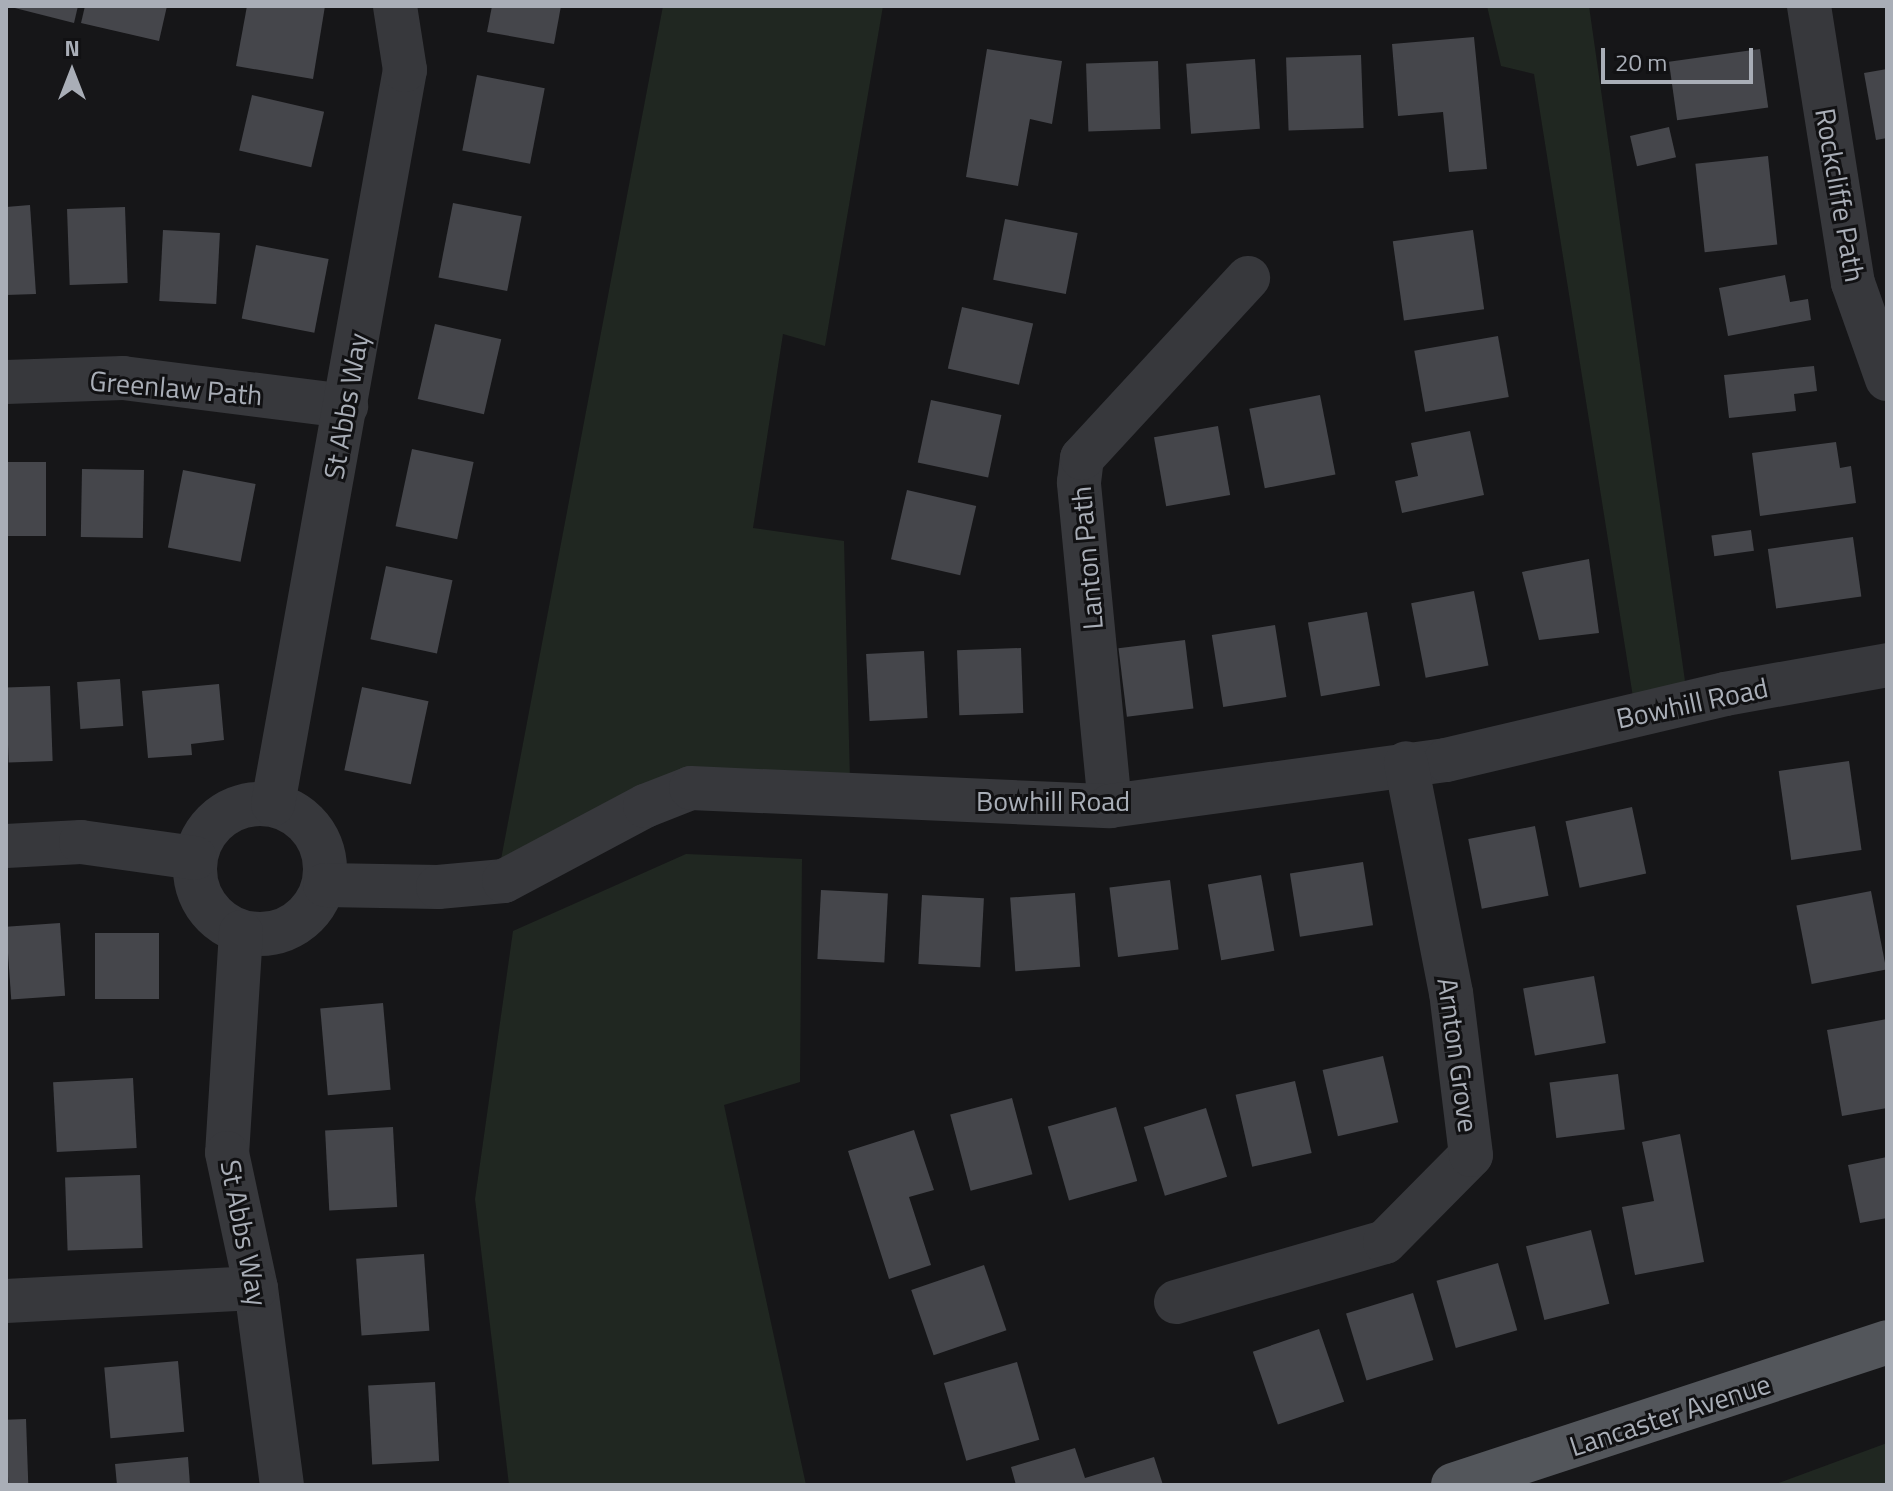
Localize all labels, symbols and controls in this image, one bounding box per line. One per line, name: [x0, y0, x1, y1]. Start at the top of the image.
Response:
text: N: [64, 31, 80, 65]
north arrow: [32, 32, 112, 112]
scale bar: [1605, 32, 1757, 82]
text: 20 m: [1615, 44, 1667, 80]
street label: Rockcliffe Path: [1808, 106, 1872, 284]
street label: St Abbs Way: [317, 330, 375, 482]
street label: Greenlaw Path: [88, 364, 264, 412]
street label: Lanton Path: [1064, 485, 1110, 631]
street label: Bowhill Road: [1613, 671, 1771, 735]
street label: Bowhill Road: [976, 784, 1130, 818]
street label: Arnton Grove: [1431, 976, 1485, 1134]
street label: St Abbs Way: [213, 1157, 275, 1309]
street label: Lancaster Avenue: [1565, 1367, 1775, 1463]

